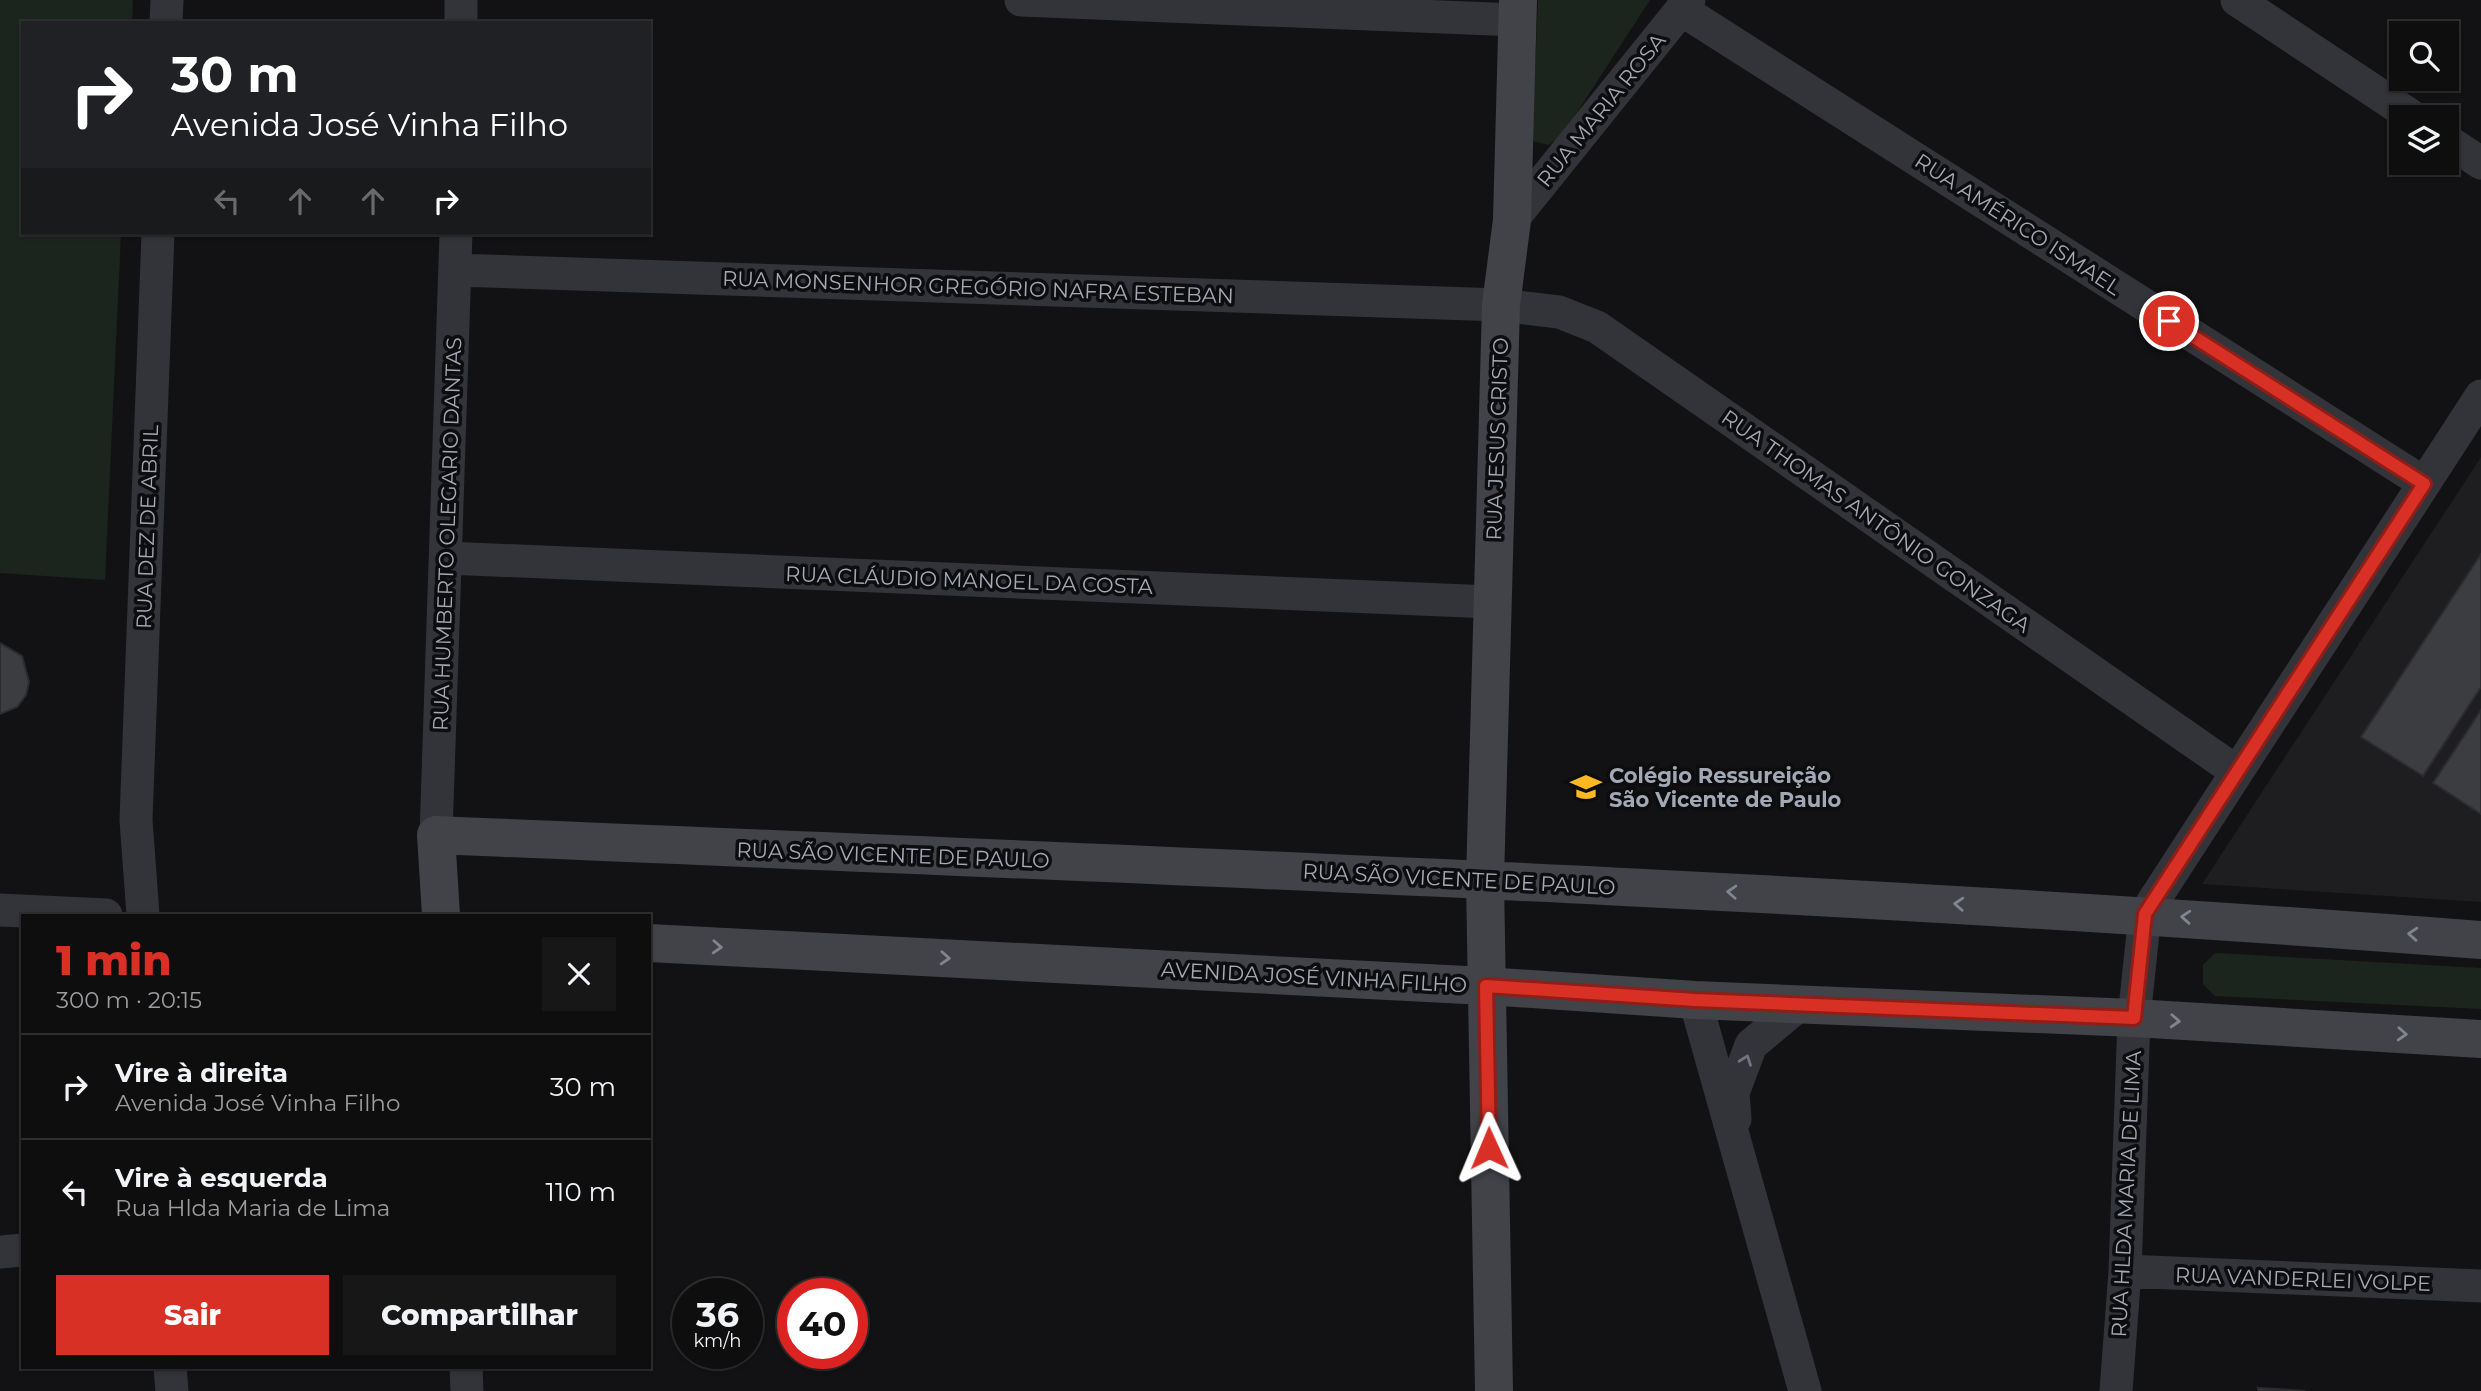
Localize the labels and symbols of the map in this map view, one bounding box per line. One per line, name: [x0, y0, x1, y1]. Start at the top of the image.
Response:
street label: RUA MARIA ROSA: [1531, 28, 1671, 192]
street label: RUA AMÉRICO ISMAEL: [1910, 148, 2126, 300]
street label: RUA MONSENHOR GREGÓRIO NAFRA ESTEBAN: [722, 266, 1234, 308]
pin: [2139, 291, 2199, 351]
street label: RUA HUMBERTO OLEGARIO DANTAS: [428, 337, 466, 731]
street label: RUA JESUS CRISTO: [1481, 337, 1513, 541]
street label: RUA THOMAS ANTÔNIO GONZAGA: [1717, 404, 2036, 638]
street label: RUA DEZ DE ABRIL: [131, 424, 163, 630]
street label: RUA CLÁUDIO MANOEL DA COSTA: [785, 561, 1154, 599]
place label: Colégio Ressureição São Vicente de Paulo: [1609, 763, 1842, 812]
school or university icon: Colégio Ressureição São Vicente de Paulo: [1569, 770, 1603, 804]
street label: RUA SÃO VICENTE DE PAULO: [736, 837, 1050, 873]
street label: RUA SÃO VICENTE DE PAULO: [1302, 858, 1616, 900]
one-way arrow: [1726, 885, 1737, 900]
one-way arrow: [1953, 897, 1964, 912]
one-way arrow: [2180, 910, 2191, 925]
one-way arrow: [2407, 927, 2418, 942]
one-way arrow: [712, 939, 723, 954]
one-way arrow: [939, 951, 950, 966]
street label: AVENIDA JOSÉ VINHA FILHO: [1160, 956, 1468, 998]
one-way arrow: [2170, 1013, 2181, 1028]
one-way arrow: [2397, 1027, 2408, 1042]
street label: RUA HLDA MARIA DE LIMA: [2106, 1049, 2146, 1338]
one-way arrow: [1738, 1054, 1752, 1066]
position arrow: [1452, 1111, 1526, 1185]
street label: RUA VANDERLEI VOLPE: [2175, 1262, 2431, 1296]
speed limit sign: 40: [777, 1278, 868, 1369]

